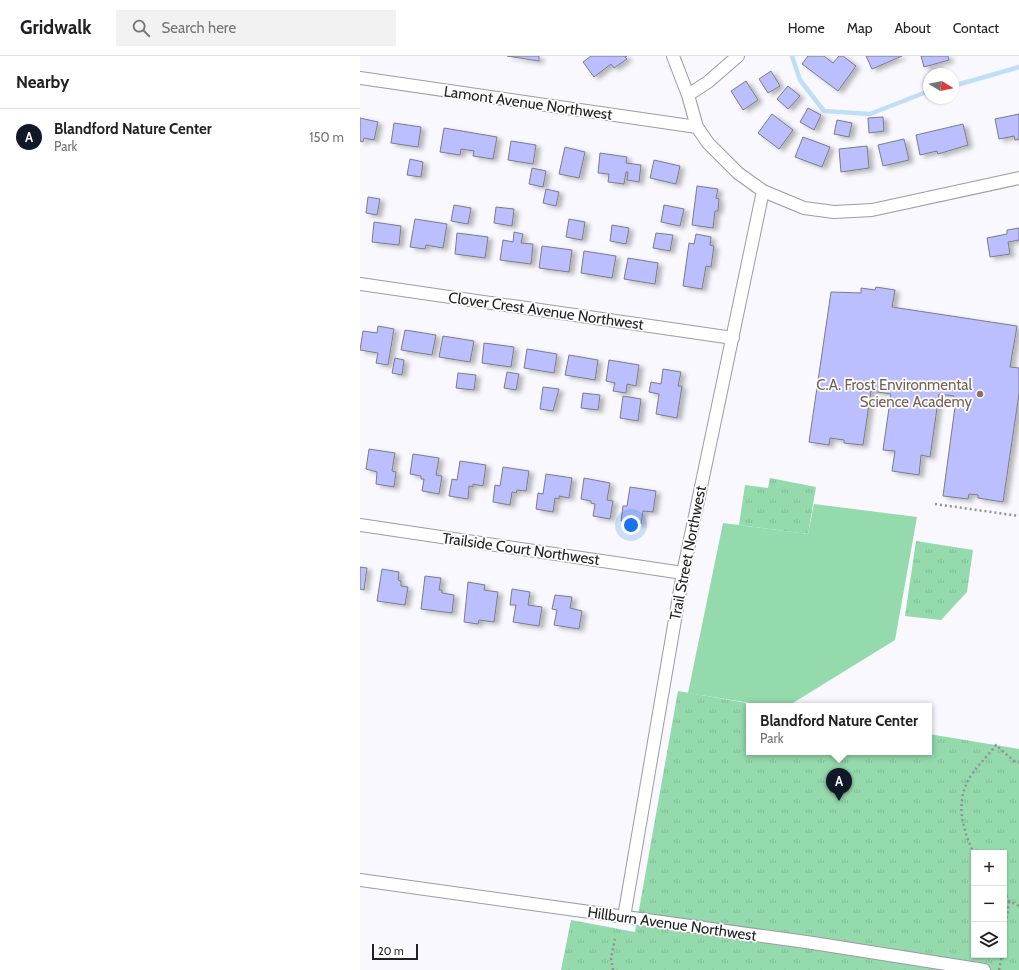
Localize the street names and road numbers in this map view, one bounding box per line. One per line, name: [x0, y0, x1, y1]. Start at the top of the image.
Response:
street label: Lamont Avenue Northwest: [443, 82, 613, 124]
street label: Clover Crest Avenue Northwest: [447, 288, 645, 334]
street label: Trail Street Northwest: [666, 484, 710, 622]
street label: Trailside Court Northwest: [441, 529, 601, 569]
street label: Hillburn Avenue Northwest: [586, 903, 758, 945]

